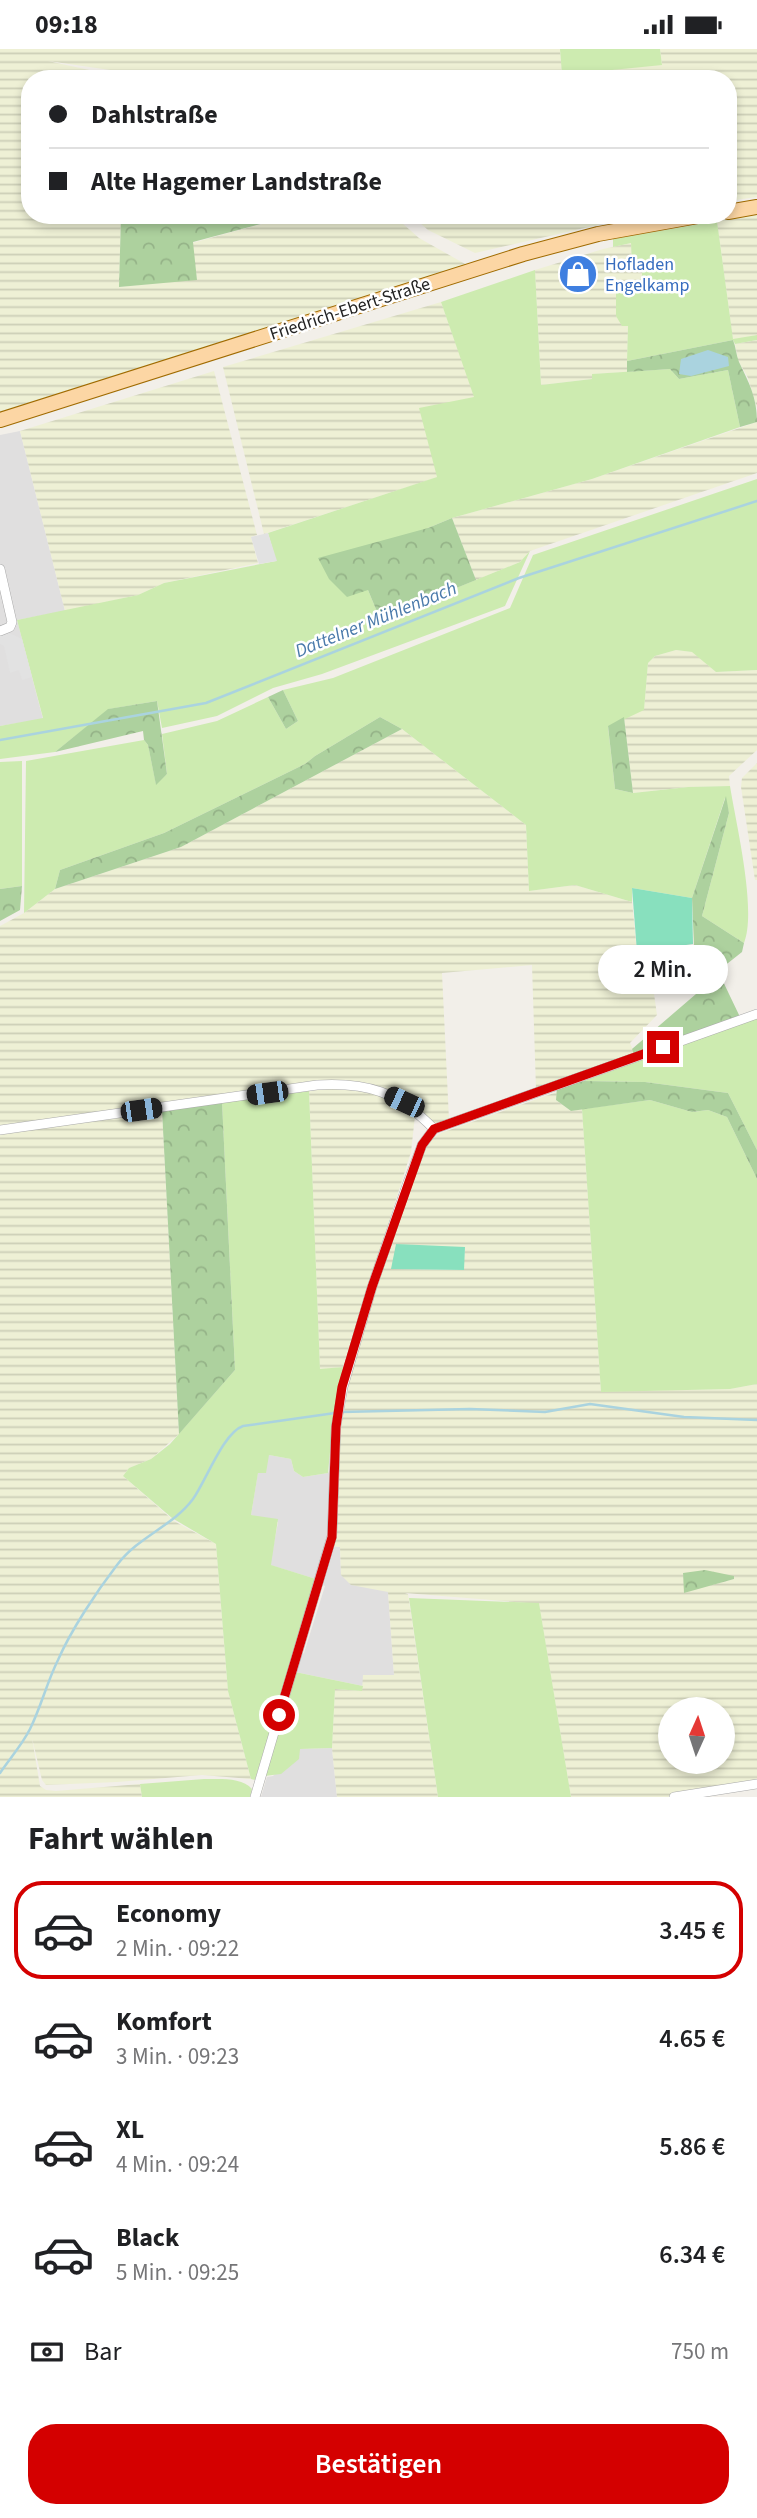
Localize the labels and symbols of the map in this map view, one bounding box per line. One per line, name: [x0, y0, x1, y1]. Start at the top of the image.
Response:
place label: Hofladen Engelkamp: [605, 252, 689, 298]
shop icon: Hofladen Engelkamp: [557, 253, 599, 295]
street label: Friedrich-Ebert-Straße: [267, 271, 434, 347]
water label: Dattelner Mühlenbach: [291, 575, 461, 665]
callout: 2 Min.: [598, 946, 728, 995]
route end: [647, 1031, 679, 1063]
car: [245, 1080, 290, 1106]
car: [381, 1084, 428, 1120]
car: [119, 1097, 164, 1123]
north arrow: [658, 1697, 735, 1775]
route start: [263, 1699, 295, 1731]

